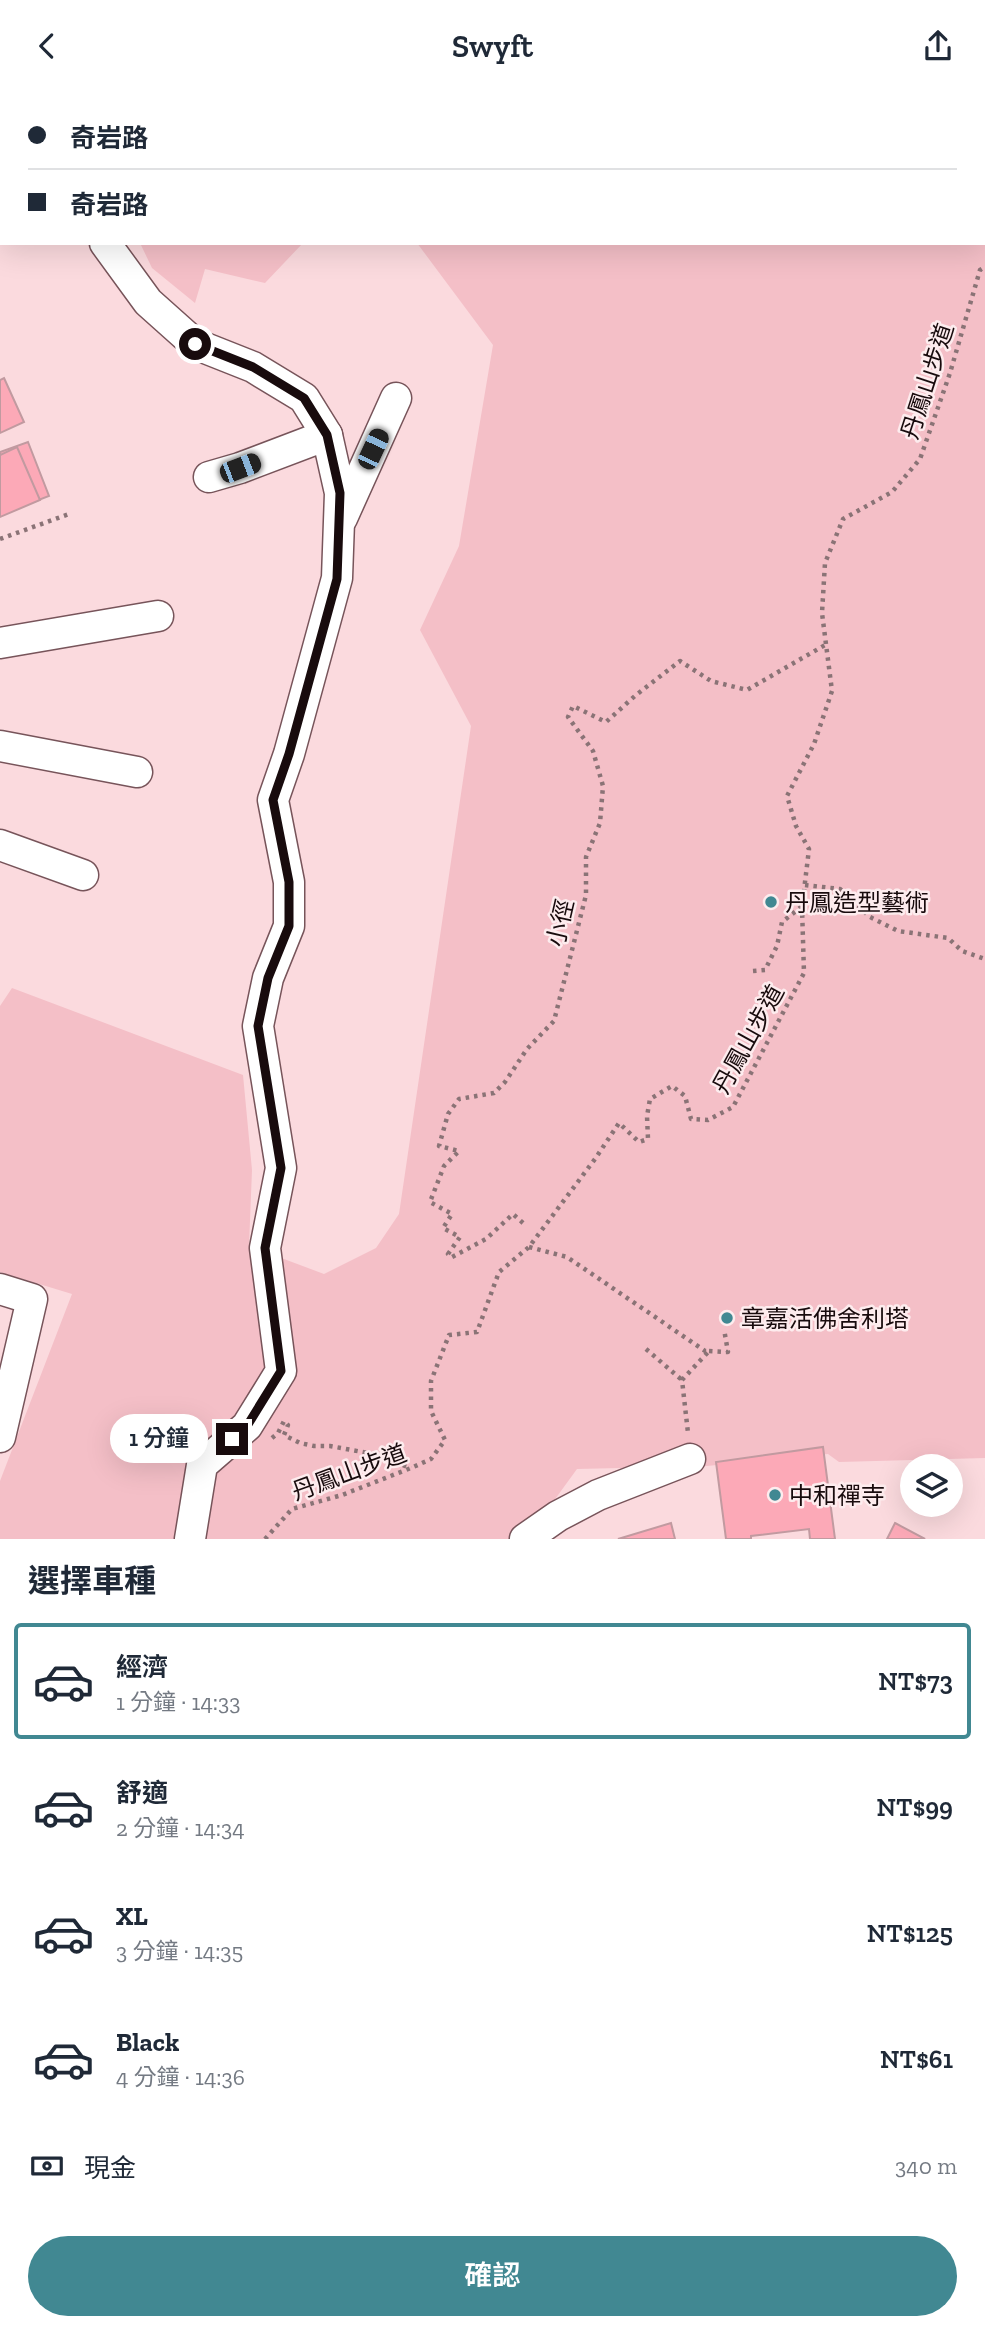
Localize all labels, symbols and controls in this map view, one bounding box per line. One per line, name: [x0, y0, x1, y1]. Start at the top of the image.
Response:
icon: back: [28, 27, 66, 65]
text: Swyft: [452, 27, 533, 65]
icon: share: [919, 27, 957, 65]
text: 奇岩路: [70, 122, 148, 154]
text: 奇岩路: [70, 189, 148, 221]
street label: 丹鳳山步道: [895, 319, 959, 443]
route start: [179, 328, 211, 360]
car: [355, 426, 392, 472]
car: [217, 451, 264, 485]
place label: 丹鳳造型藝術: [785, 888, 929, 917]
marker: 丹鳳造型藝術: [763, 894, 779, 910]
street label: 小徑: [540, 896, 580, 950]
street label: 丹鳳山步道: [706, 979, 790, 1099]
place label: 章嘉活佛舍利塔: [741, 1304, 909, 1333]
marker: 章嘉活佛舍利塔: [719, 1310, 735, 1326]
callout: 1 分鐘: [110, 1415, 208, 1463]
route end: [216, 1423, 248, 1455]
text: 1 分鐘: [129, 1424, 189, 1452]
street label: 丹鳳山步道: [288, 1438, 410, 1506]
map controls: [900, 1454, 963, 1517]
button: layers: [900, 1454, 963, 1517]
place label: 中和禪寺: [789, 1481, 885, 1510]
marker: 中和禪寺: [767, 1487, 783, 1503]
text: 選擇車種: [28, 1562, 156, 1600]
icon: car: [32, 1650, 95, 1713]
text: 經濟: [116, 1651, 168, 1683]
text: NT$73: [878, 1665, 953, 1697]
text: 1 分鐘 · 14:33: [116, 1688, 240, 1716]
icon: car: [32, 1776, 95, 1839]
text: 舒適: [116, 1777, 168, 1809]
text: NT$99: [877, 1791, 953, 1823]
text: 2 分鐘 · 14:34: [116, 1814, 245, 1842]
text: XL: [116, 1900, 148, 1932]
icon: car: [32, 1902, 95, 1965]
text: NT$125: [867, 1917, 953, 1949]
text: 3 分鐘 · 14:35: [116, 1937, 243, 1965]
text: Black: [116, 2026, 179, 2058]
icon: car: [32, 2028, 95, 2091]
text: NT$61: [880, 2043, 953, 2075]
text: 4 分鐘 · 14:36: [116, 2063, 245, 2091]
icon: cash: [28, 2147, 66, 2185]
text: 現金: [84, 2152, 136, 2184]
text: 340 m: [895, 2152, 957, 2180]
button: 確認: [28, 2236, 957, 2316]

